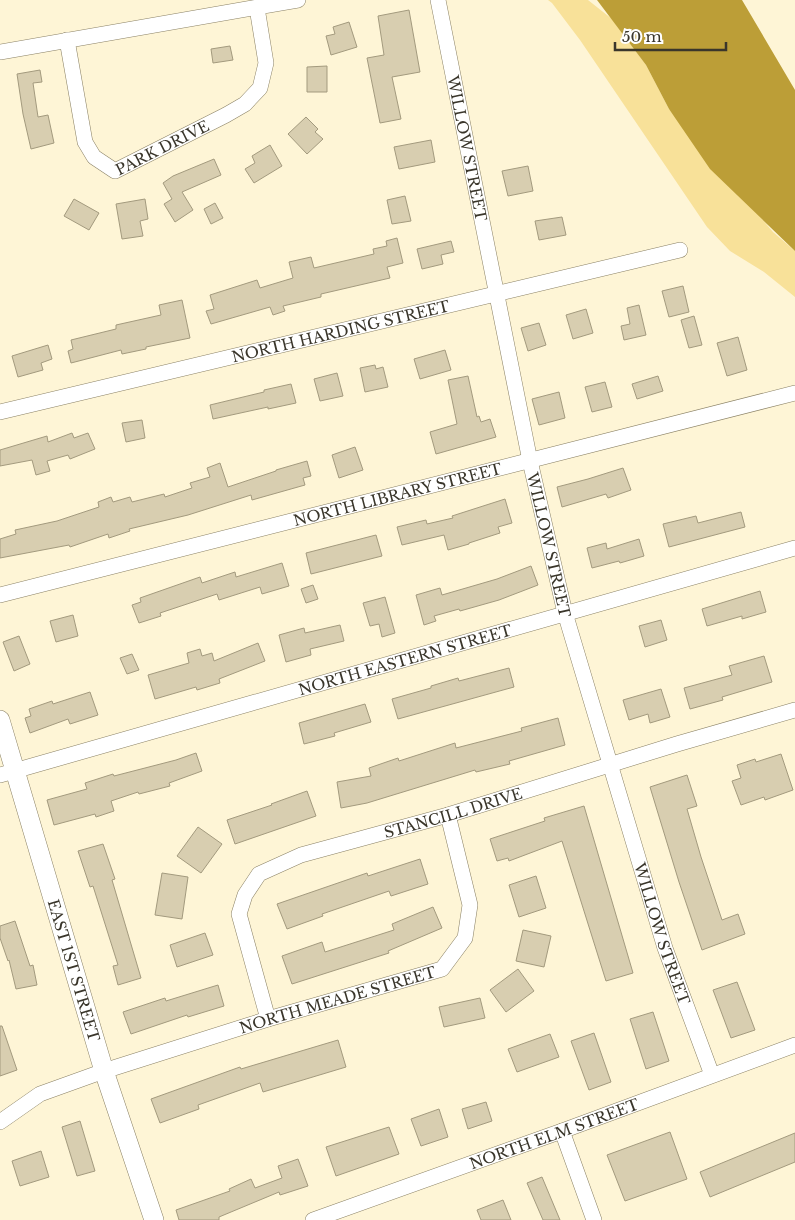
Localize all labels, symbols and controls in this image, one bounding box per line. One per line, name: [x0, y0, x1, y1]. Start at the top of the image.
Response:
scale bar: [615, 20, 726, 52]
text: 50 m: [622, 27, 662, 46]
street label: WILLOW STREET: [444, 73, 491, 223]
street label: PARK DRIVE: [112, 116, 212, 179]
street label: NORTH HARDING STREET: [230, 296, 451, 366]
street label: NORTH LIBRARY STREET: [291, 458, 504, 530]
street label: WILLOW STREET: [523, 469, 575, 619]
street label: NORTH EASTERN STREET: [296, 620, 514, 699]
street label: STANCILL DRIVE: [382, 783, 525, 842]
street label: WILLOW STREET: [630, 859, 695, 1007]
street label: EAST 1ST STREET: [44, 897, 104, 1044]
street label: NORTH MEADE STREET: [237, 962, 438, 1037]
street label: NORTH ELM STREET: [467, 1094, 641, 1173]

